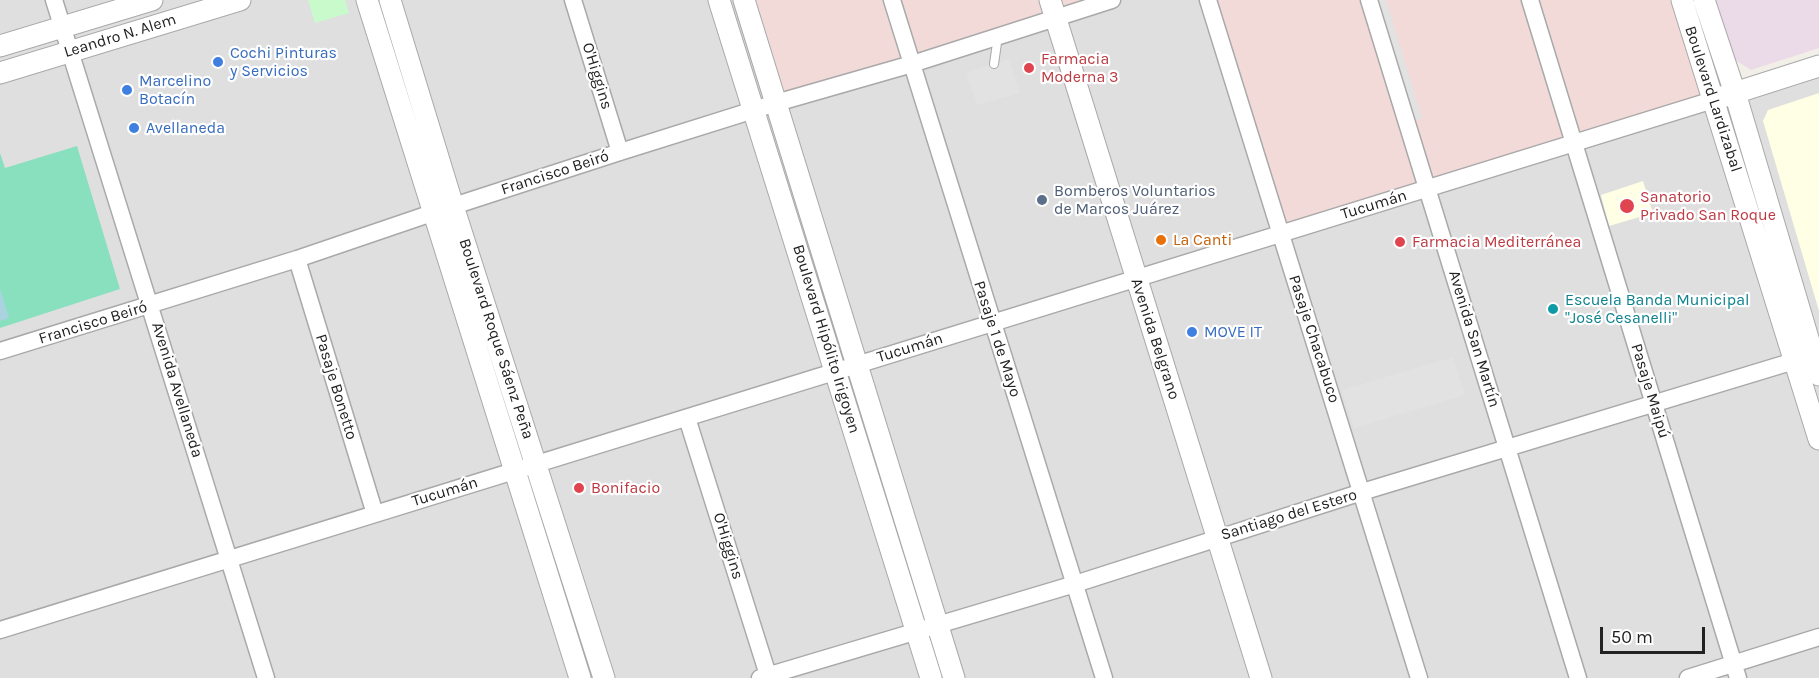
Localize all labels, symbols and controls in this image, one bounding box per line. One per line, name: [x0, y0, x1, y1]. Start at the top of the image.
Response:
street label: Leandro N. Alem: [62, 10, 178, 62]
street label: Boulevard Lardizabal: [1680, 24, 1746, 174]
street label: O'Higgins: [578, 40, 616, 112]
place label: Cochi Pinturas y Servicios: [230, 43, 337, 81]
place label: Farmacia Moderna 3: [1041, 49, 1118, 87]
marker: Cochi Pinturas y Servicios: [211, 55, 225, 69]
marker: Farmacia Moderna 3: [1022, 61, 1036, 75]
place label: Marcelino Botacín: [139, 71, 211, 109]
marker: Marcelino Botacín: [120, 83, 134, 97]
place label: Avellaneda: [146, 118, 225, 138]
marker: Avellaneda: [127, 121, 141, 135]
street label: Francisco Beiró: [499, 147, 611, 199]
place label: Bomberos Voluntarios de Marcos Juárez: [1054, 181, 1216, 219]
street label: Tucumán: [1339, 186, 1409, 224]
place label: Sanatorio Privado San Roque: [1640, 187, 1776, 225]
marker: Bomberos Voluntarios de Marcos Juárez: [1035, 193, 1049, 207]
marker: Sanatorio Privado San Roque: [1618, 197, 1636, 215]
place label: La Canti: [1173, 230, 1232, 250]
place label: Farmacia Mediterránea: [1412, 232, 1581, 252]
marker: La Canti: [1154, 233, 1168, 247]
marker: Farmacia Mediterránea: [1393, 235, 1407, 249]
street label: Boulevard Roque Sáenz Peña: [454, 236, 538, 442]
street label: Boulevard Hipólito Irigoyen: [788, 242, 864, 436]
street label: Avenida San Martín: [1444, 268, 1504, 410]
street label: Pasaje Chacabuco: [1284, 273, 1344, 405]
street label: Avenida Belgrano: [1126, 276, 1184, 402]
street label: Pasaje 1 de Mayo: [969, 278, 1025, 400]
place label: Escuela Banda Municipal "José Cesanelli": [1565, 290, 1749, 328]
street label: Francisco Beiró: [36, 297, 150, 349]
marker: Escuela Banda Municipal "José Cesanelli": [1546, 302, 1560, 316]
street label: Avenida Avellaneda: [147, 320, 207, 460]
place label: MOVE IT: [1204, 322, 1262, 342]
marker: MOVE IT: [1185, 325, 1199, 339]
street label: Tucumán: [875, 329, 945, 367]
street label: Pasaje Bonetto: [311, 332, 361, 442]
street label: Pasaje Maipú: [1626, 341, 1674, 441]
street label: Tucumán: [410, 473, 480, 511]
place label: Bonifacio: [591, 478, 660, 498]
marker: Bonifacio: [572, 481, 586, 495]
street label: Santiago del Estero: [1219, 485, 1359, 545]
street label: O'Higgins: [709, 510, 747, 582]
scale bar: [1603, 615, 1708, 653]
text: 50 m: [1611, 626, 1653, 648]

